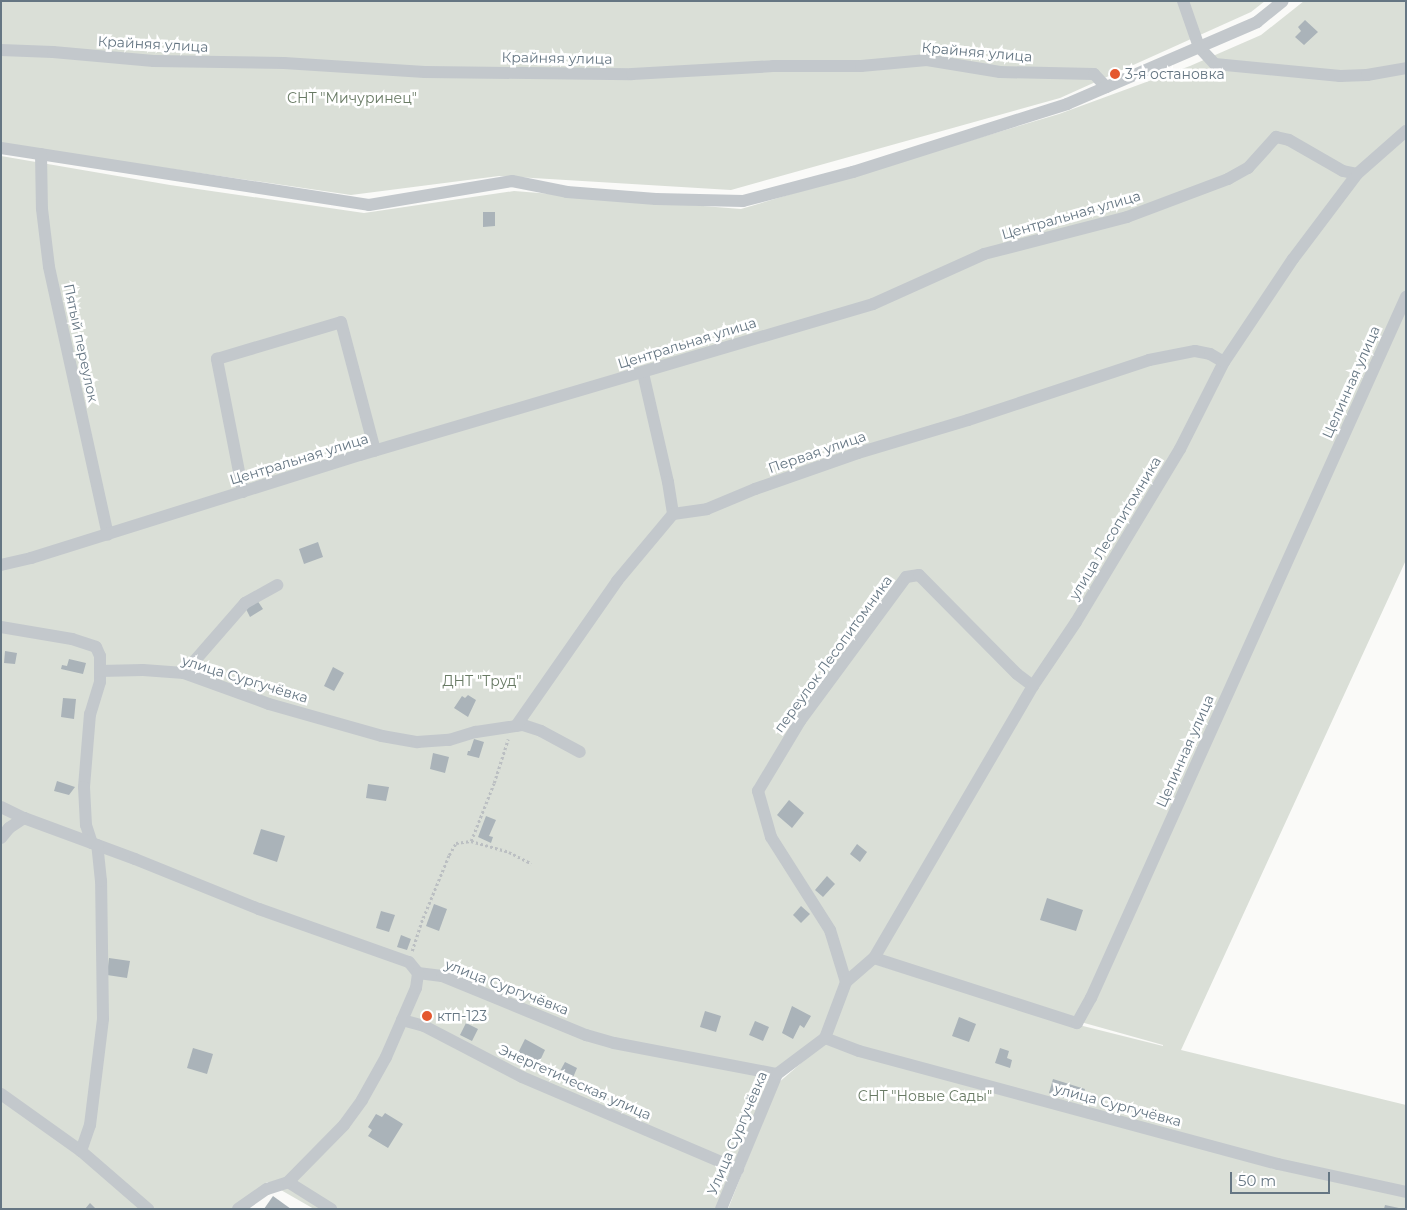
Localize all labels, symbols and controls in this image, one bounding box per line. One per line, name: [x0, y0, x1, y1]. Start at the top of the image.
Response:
street label: Крайняя улица: [97, 33, 209, 55]
street label: Крайняя улица: [921, 39, 1033, 65]
street label: Крайняя улица: [501, 49, 613, 67]
place label: 3-я остановка: [1125, 66, 1225, 82]
marker: 3-я остановка: [1109, 68, 1121, 80]
park label: СНТ "Мичуринец": [287, 90, 417, 106]
street label: Центральная улица: [999, 187, 1143, 243]
street label: Пятый переулок: [60, 282, 102, 404]
street label: Центральная улица: [616, 314, 758, 372]
street label: Целинная улица: [1319, 323, 1383, 441]
street label: Первая улица: [766, 427, 868, 477]
street label: Центральная улица: [228, 430, 370, 488]
street label: улица Лесопитомника: [1066, 453, 1164, 603]
street label: переулок Лесопитомника: [770, 572, 896, 736]
street label: улица Сургучёвка: [180, 652, 310, 706]
park label: ДНТ "Труд": [442, 673, 522, 689]
street label: Целинная улица: [1153, 692, 1217, 810]
street label: улица Сургучёвка: [443, 956, 571, 1018]
place label: ктп-123: [437, 1008, 487, 1024]
marker: ктп-123: [421, 1010, 433, 1022]
street label: Энергетическая улица: [496, 1041, 654, 1123]
street label: Улица Сургучёвка: [703, 1069, 771, 1197]
street label: улица Сургучёвка: [1053, 1080, 1183, 1130]
park label: СНТ "Новые Сады": [858, 1088, 992, 1104]
scale bar: [1232, 1162, 1332, 1194]
text: 50 m: [1238, 1171, 1276, 1190]

